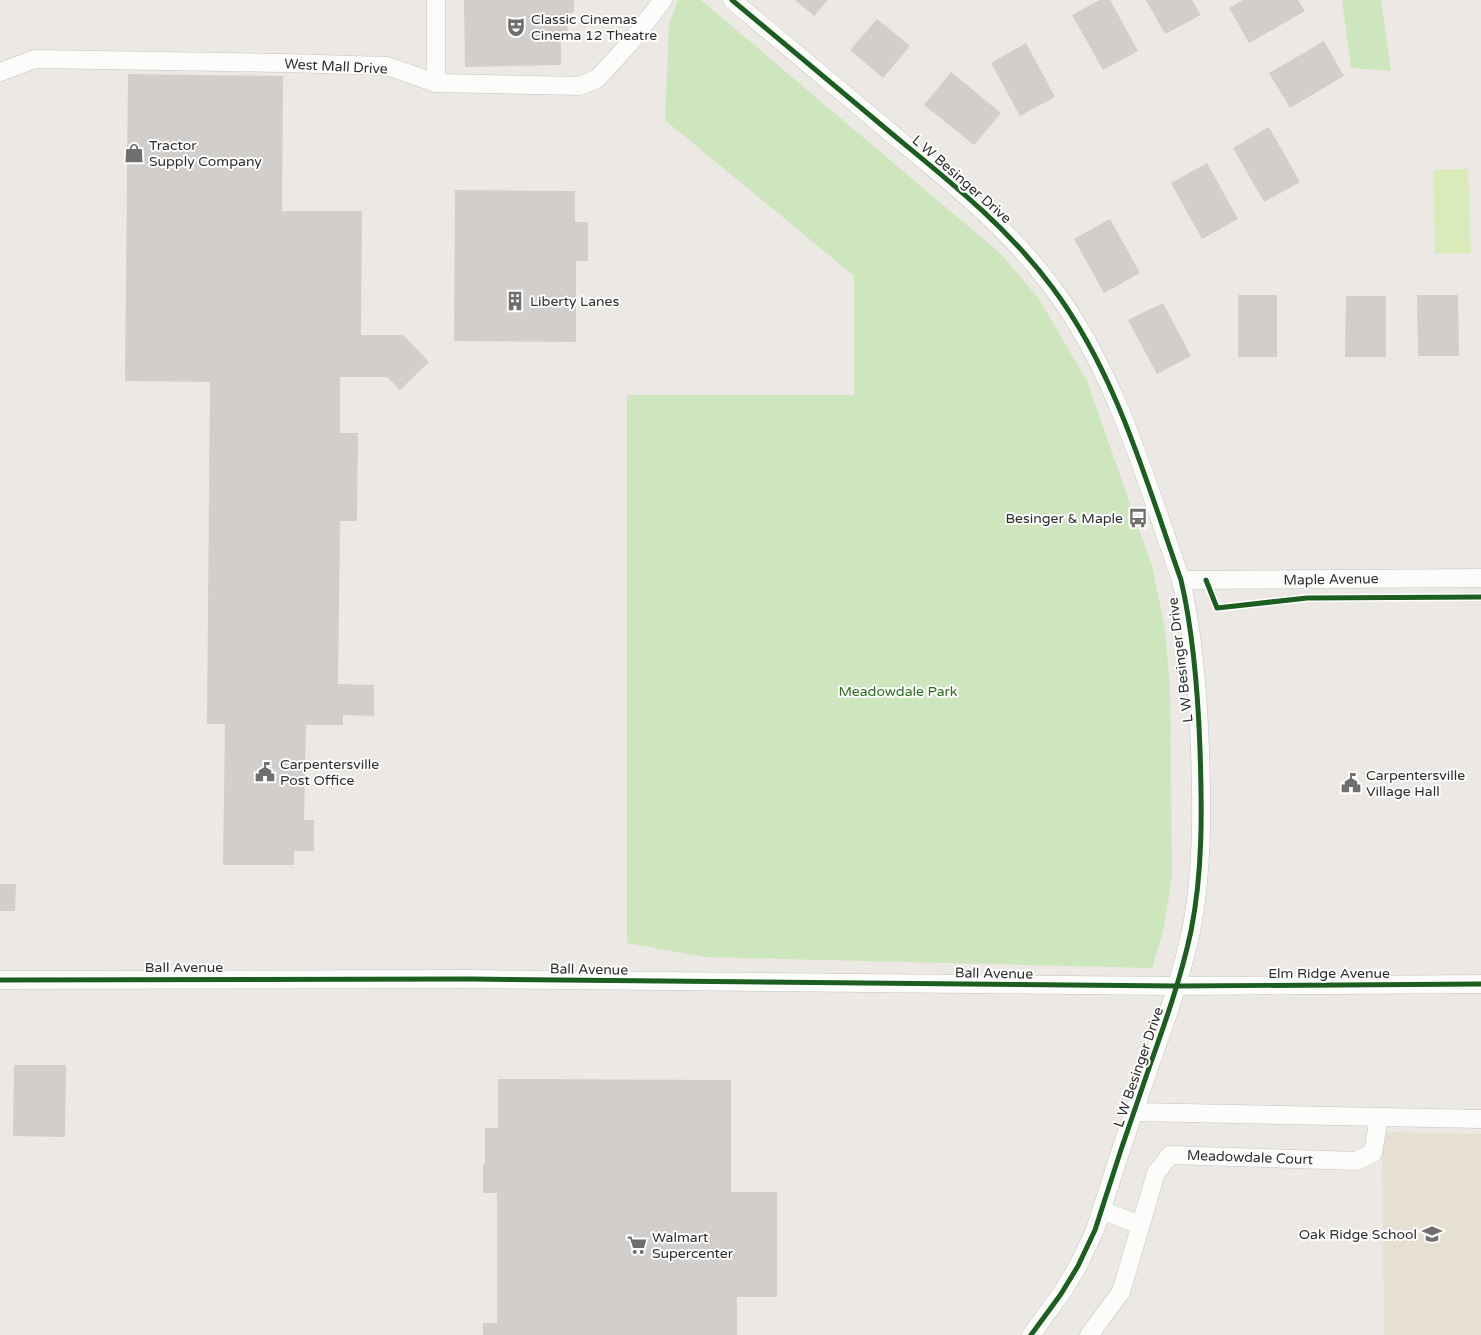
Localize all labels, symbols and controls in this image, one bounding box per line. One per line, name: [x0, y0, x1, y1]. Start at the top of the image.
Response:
place label: Classic Cinemas Cinema 12 Theatre: [531, 11, 657, 44]
theatre icon: Classic Cinemas Cinema 12 Theatre: [505, 16, 527, 38]
street label: West Mall Drive: [284, 55, 388, 78]
street label: L W Besinger Drive: [909, 132, 1015, 227]
place label: Tractor Supply Company: [149, 137, 262, 170]
shop icon: Tractor Supply Company: [123, 142, 145, 164]
building icon: Liberty Lanes: [504, 290, 526, 312]
place label: Liberty Lanes: [530, 293, 619, 310]
bus stop icon: Besinger & Maple: [1127, 507, 1149, 529]
place label: Besinger & Maple: [1005, 510, 1123, 527]
street label: Maple Avenue: [1283, 570, 1379, 589]
street label: L W Besinger Drive: [1164, 596, 1197, 724]
park label: Meadowdale Park: [838, 683, 958, 700]
place label: Carpentersville Post Office: [280, 756, 379, 789]
public building icon: Carpentersville Post Office: [254, 761, 276, 783]
place label: Carpentersville Village Hall: [1366, 767, 1465, 800]
public building icon: Carpentersville Village Hall: [1340, 772, 1362, 794]
street label: Ball Avenue: [145, 959, 223, 976]
street label: Ball Avenue: [550, 960, 628, 979]
street label: Ball Avenue: [955, 964, 1033, 983]
street label: Elm Ridge Avenue: [1268, 965, 1390, 982]
street label: L W Besinger Drive: [1110, 1005, 1167, 1130]
street label: Meadowdale Court: [1187, 1147, 1314, 1168]
school or university icon: Oak Ridge School: [1421, 1223, 1443, 1245]
place label: Oak Ridge School: [1299, 1226, 1417, 1243]
place label: Walmart Supercenter: [652, 1229, 734, 1262]
supermarket icon: Walmart Supercenter: [626, 1234, 648, 1256]

